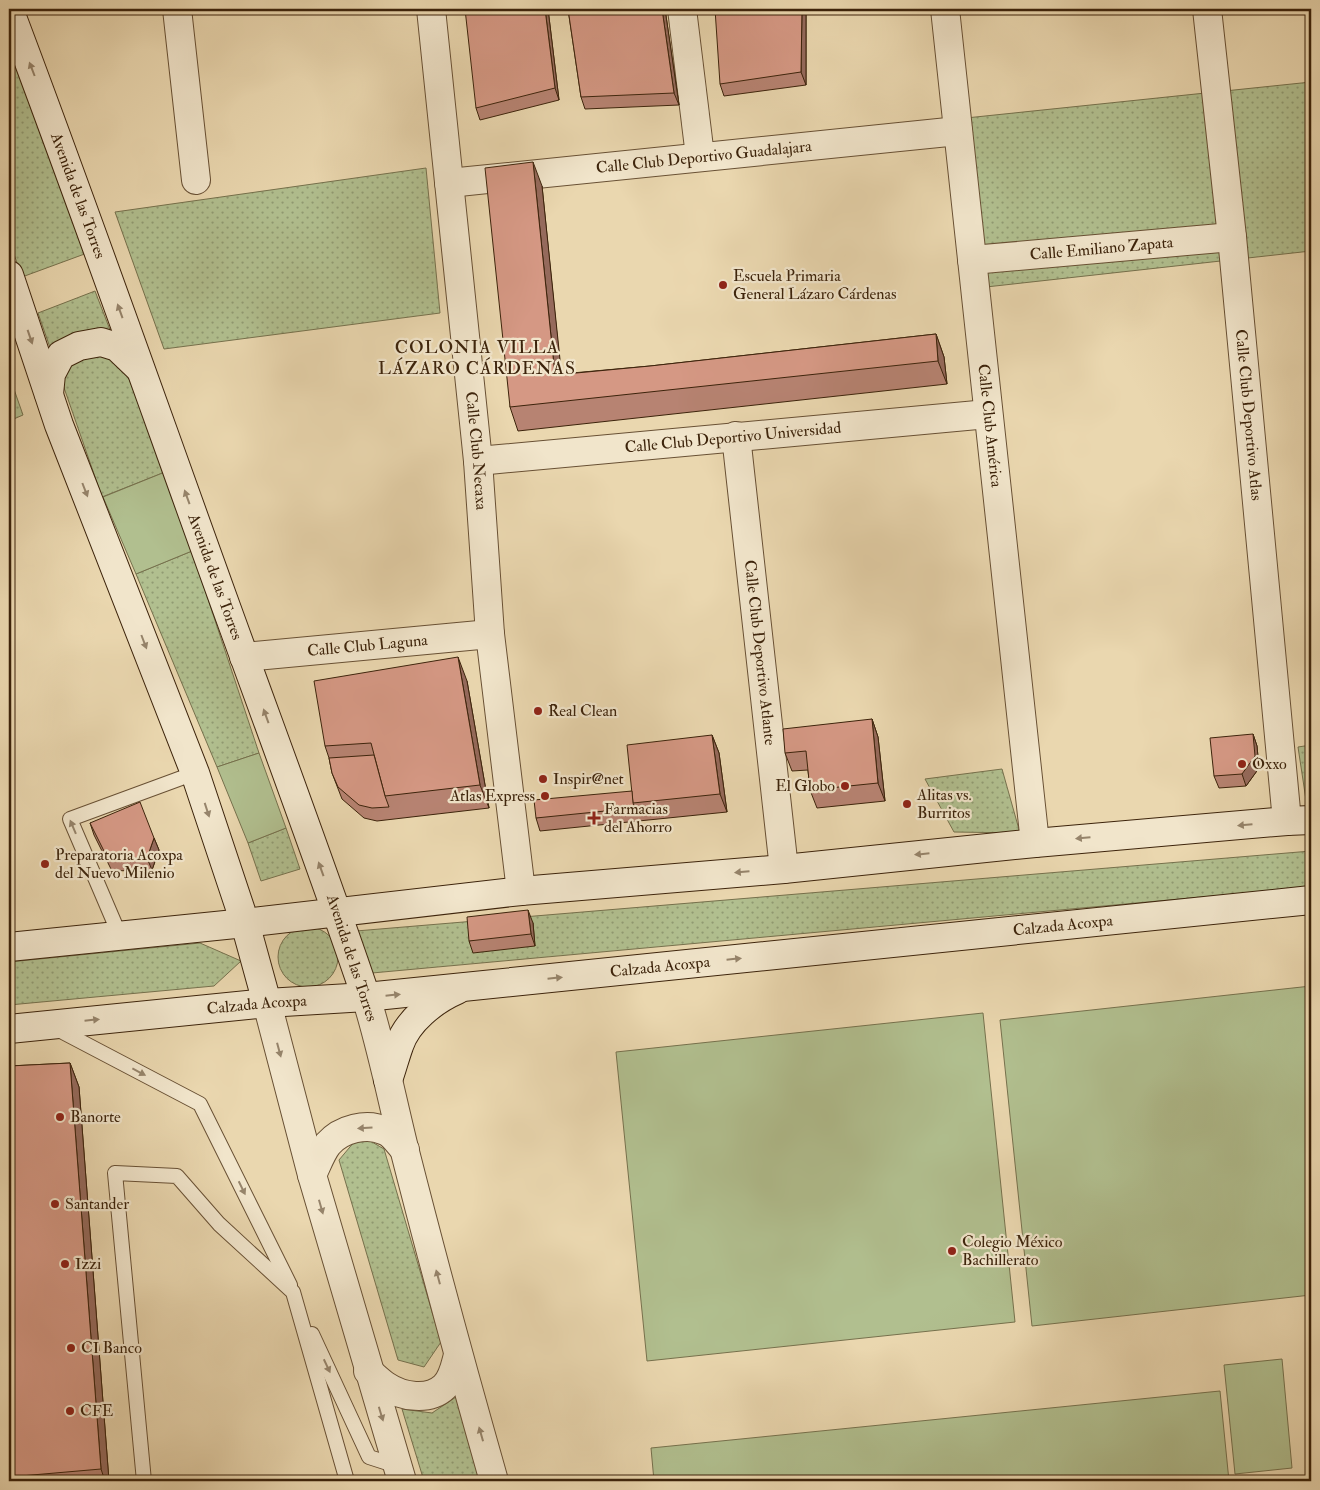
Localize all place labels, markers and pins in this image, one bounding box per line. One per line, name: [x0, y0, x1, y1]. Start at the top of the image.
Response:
place label: Escuela Primaria General Lázaro Cárdenas: [733, 266, 897, 304]
marker: Escuela Primaria General Lázaro Cárdenas: [717, 279, 729, 291]
place label: Real Clean: [548, 701, 617, 721]
marker: Real Clean: [532, 705, 544, 717]
place label: Oxxo: [1252, 754, 1287, 774]
marker: Oxxo: [1236, 758, 1248, 770]
place label: Inspir@net: [553, 769, 624, 790]
marker: Inspir@net: [537, 773, 549, 785]
place label: El Globo: [775, 776, 835, 796]
marker: El Globo: [839, 780, 851, 792]
place label: Alitas vs. Burritos: [916, 785, 972, 823]
place label: Atlas Express: [449, 786, 535, 807]
marker: Atlas Express: [539, 790, 551, 802]
marker: Alitas vs. Burritos: [901, 798, 913, 810]
place label: Farmacias del Ahorro: [604, 799, 672, 837]
marker: Farmacias del Ahorro: [588, 812, 600, 824]
place label: Preparatoria Acoxpa del Nuevo Milenio: [55, 845, 183, 883]
marker: Preparatoria Acoxpa del Nuevo Milenio: [39, 858, 51, 870]
place label: Banorte: [70, 1107, 121, 1127]
marker: Banorte: [54, 1111, 66, 1123]
place label: Santander: [65, 1194, 129, 1214]
marker: Santander: [49, 1198, 61, 1210]
place label: Colegio México Bachillerato: [962, 1232, 1063, 1270]
marker: Colegio México Bachillerato: [946, 1245, 958, 1257]
place label: Izzi: [75, 1254, 101, 1274]
marker: Izzi: [59, 1258, 71, 1270]
place label: CI Banco: [81, 1338, 142, 1358]
marker: CI Banco: [65, 1342, 77, 1354]
place label: CFE: [80, 1401, 113, 1421]
marker: CFE: [64, 1405, 76, 1417]

